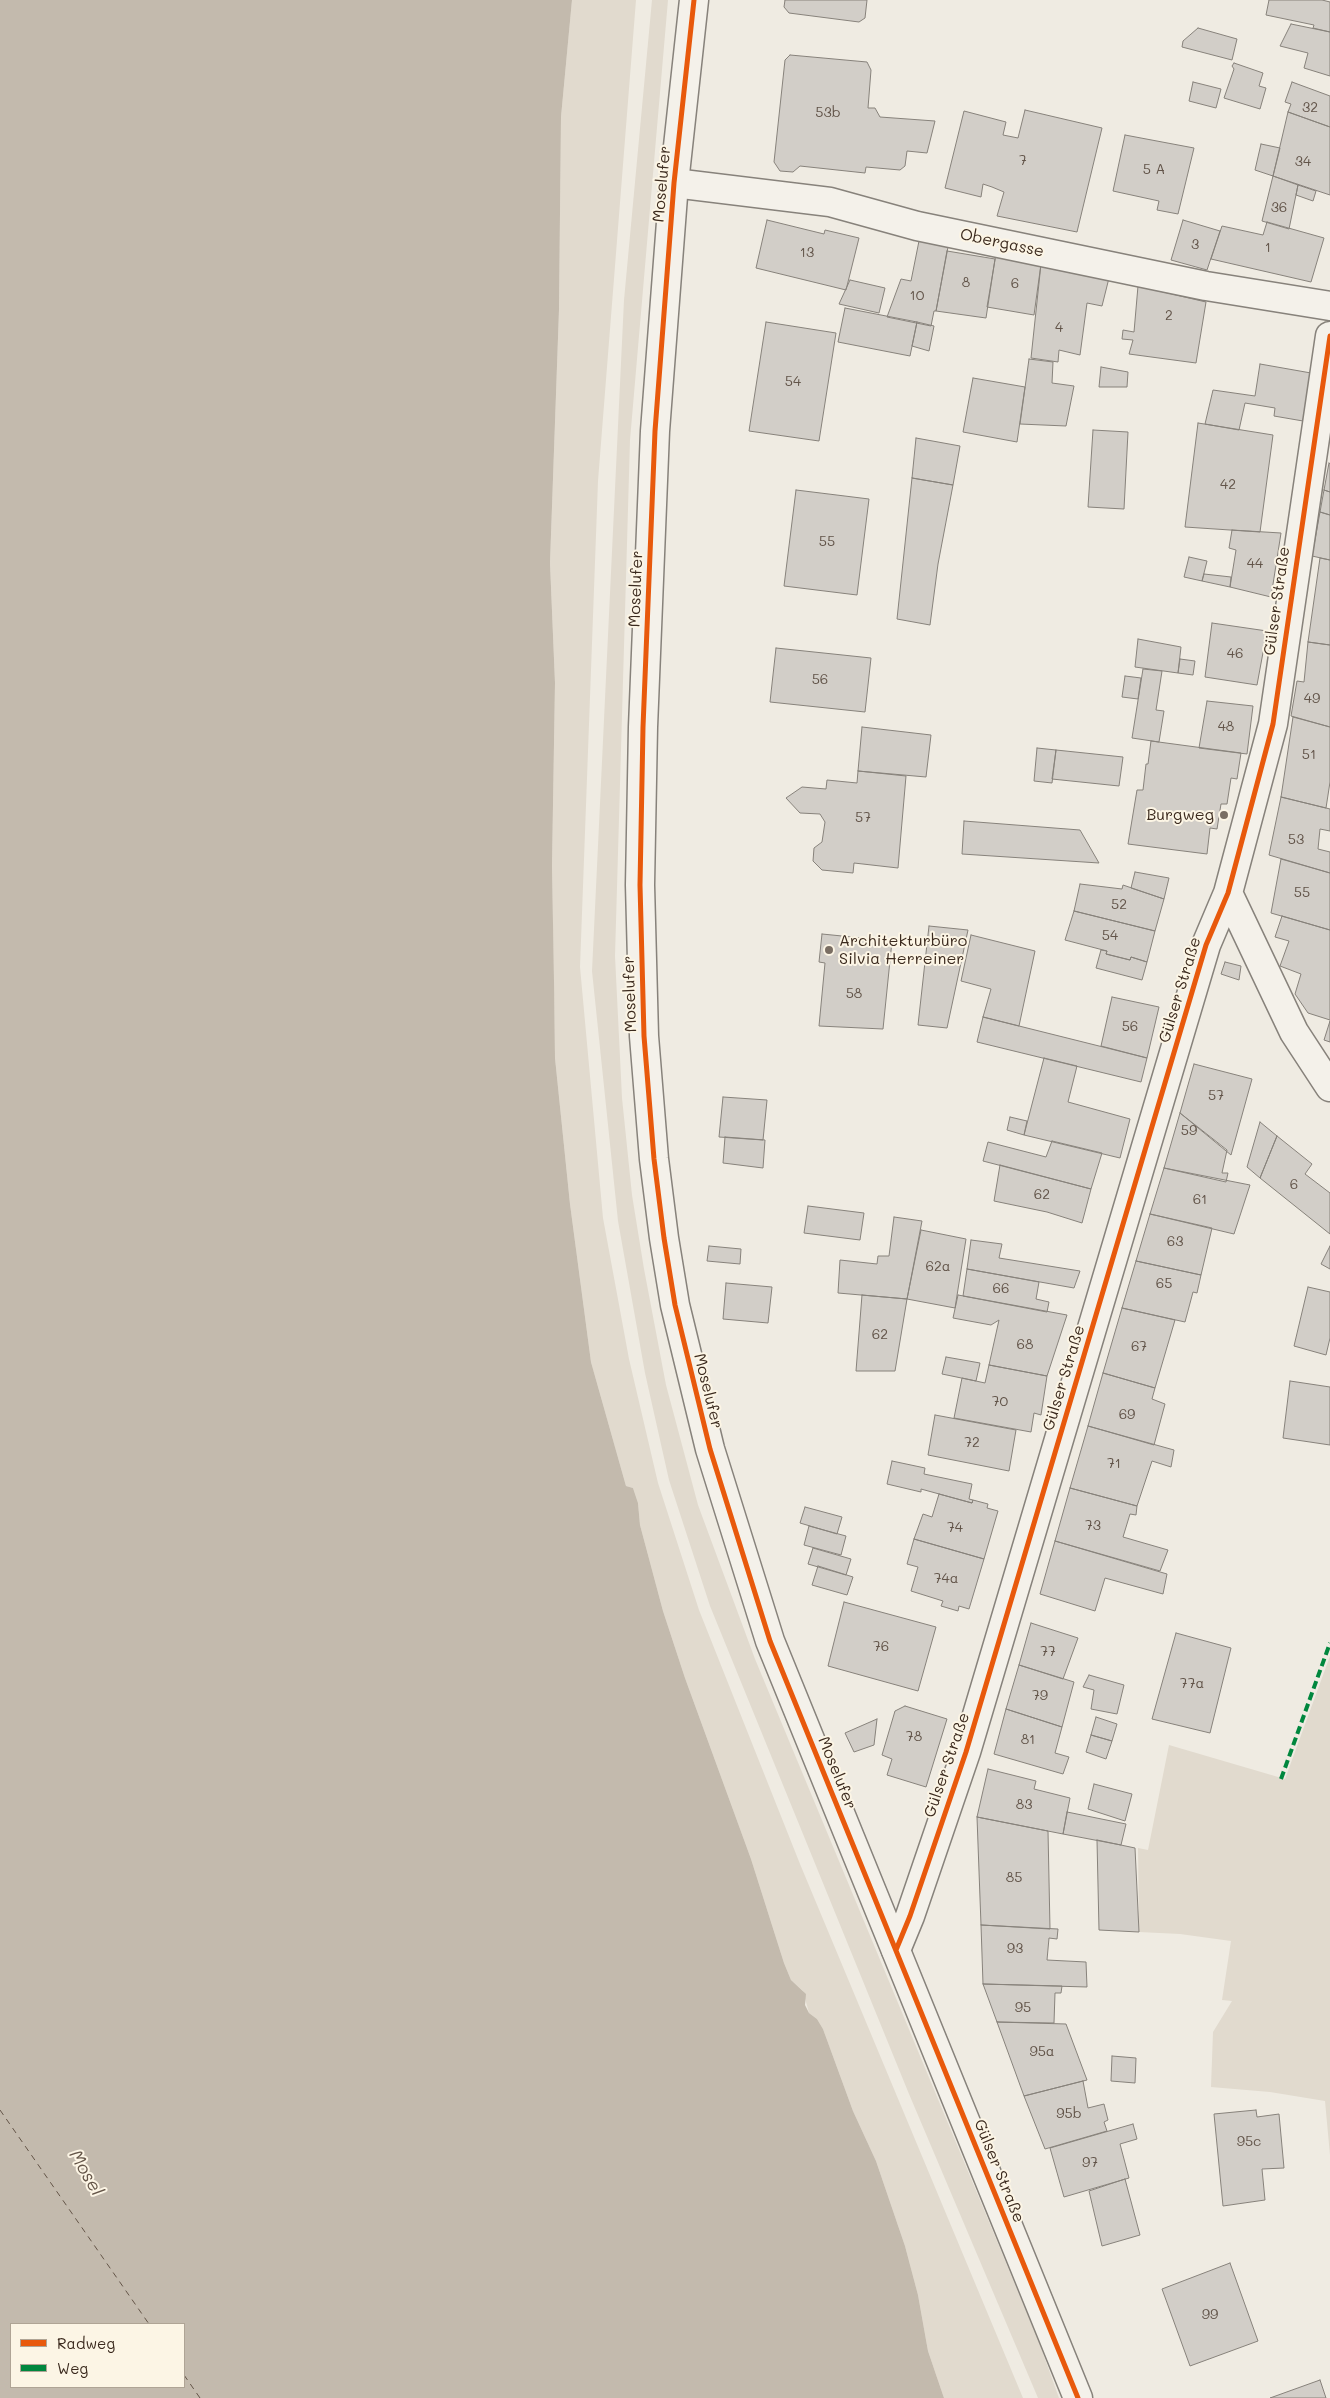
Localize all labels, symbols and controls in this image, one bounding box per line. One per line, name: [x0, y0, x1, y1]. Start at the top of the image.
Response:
house number: 32: [1302, 100, 1318, 116]
house number: 53b: [815, 105, 841, 121]
street label: Moselufer: [649, 145, 675, 223]
house number: 7: [1019, 153, 1027, 169]
house number: 34: [1295, 154, 1311, 170]
house number: 5 A: [1143, 162, 1165, 178]
house number: 36: [1271, 200, 1287, 216]
street label: Obergasse: [958, 225, 1046, 261]
house number: 3: [1191, 237, 1199, 253]
house number: 1: [1265, 240, 1271, 256]
house number: 13: [800, 245, 814, 261]
house number: 8: [962, 275, 970, 291]
house number: 6: [1011, 276, 1019, 292]
house number: 10: [910, 288, 924, 304]
house number: 2: [1165, 308, 1173, 324]
house number: 4: [1055, 320, 1063, 336]
house number: 54: [785, 374, 801, 390]
house number: 42: [1220, 477, 1236, 493]
house number: 55: [819, 534, 835, 550]
street label: Gülser Straße: [1260, 545, 1294, 657]
street label: Moselufer: [625, 550, 647, 628]
house number: 44: [1247, 556, 1263, 572]
house number: 46: [1227, 646, 1243, 662]
house number: 56: [812, 672, 828, 688]
house number: 49: [1304, 691, 1320, 707]
house number: 48: [1218, 719, 1234, 735]
house number: 51: [1302, 747, 1316, 763]
place label: Burgweg: [1146, 805, 1214, 825]
marker: Burgweg: [1218, 809, 1230, 821]
house number: 57: [855, 810, 871, 826]
house number: 53: [1288, 832, 1304, 848]
house number: 55: [1294, 885, 1310, 901]
house number: 52: [1111, 897, 1127, 913]
house number: 54: [1102, 928, 1118, 944]
place label: Architekturbüro Silvia Herreiner: [839, 931, 967, 969]
street label: Gülser Straße: [1155, 935, 1205, 1045]
marker: Architekturbüro Silvia Herreiner: [823, 944, 835, 956]
street label: Moselufer: [619, 955, 641, 1033]
house number: 58: [846, 986, 862, 1002]
house number: 56: [1122, 1019, 1138, 1035]
house number: 57: [1208, 1088, 1224, 1104]
house number: 59: [1181, 1123, 1197, 1139]
house number: 6: [1290, 1177, 1298, 1193]
house number: 62: [1034, 1187, 1050, 1203]
house number: 61: [1193, 1192, 1207, 1208]
house number: 63: [1167, 1234, 1183, 1250]
house number: 62a: [926, 1259, 950, 1275]
house number: 65: [1156, 1276, 1172, 1292]
house number: 66: [993, 1281, 1009, 1297]
street label: Gülser Straße: [1039, 1323, 1089, 1433]
house number: 62: [872, 1327, 888, 1343]
house number: 68: [1017, 1337, 1033, 1353]
house number: 67: [1131, 1339, 1147, 1355]
street label: Moselufer: [689, 1351, 727, 1431]
house number: 70: [992, 1394, 1008, 1410]
house number: 69: [1119, 1407, 1135, 1423]
house number: 72: [964, 1435, 980, 1451]
house number: 71: [1107, 1456, 1121, 1472]
house number: 73: [1085, 1518, 1101, 1534]
house number: 74: [947, 1520, 963, 1536]
house number: 74a: [934, 1571, 958, 1587]
house number: 76: [873, 1639, 889, 1655]
house number: 77: [1040, 1644, 1056, 1660]
house number: 77a: [1180, 1676, 1204, 1692]
house number: 79: [1032, 1688, 1048, 1704]
street label: Gülser Straße: [920, 1710, 974, 1820]
house number: 78: [906, 1729, 922, 1745]
house number: 81: [1021, 1732, 1035, 1748]
street label: Moselufer: [814, 1734, 860, 1812]
house number: 83: [1016, 1797, 1032, 1813]
house number: 85: [1006, 1870, 1022, 1886]
house number: 93: [1007, 1941, 1023, 1957]
house number: 95: [1015, 2000, 1031, 2016]
house number: 95a: [1029, 2044, 1055, 2060]
house number: 95b: [1056, 2106, 1082, 2122]
street label: Gülser Straße: [970, 2117, 1028, 2225]
house number: 95c: [1237, 2134, 1261, 2150]
water label: Mosel: [64, 2146, 108, 2200]
house number: 97: [1082, 2155, 1098, 2171]
house number: 99: [1202, 2307, 1218, 2323]
legend: [10, 2323, 185, 2388]
text: Radweg: [57, 2333, 115, 2353]
text: Weg: [57, 2358, 88, 2378]

